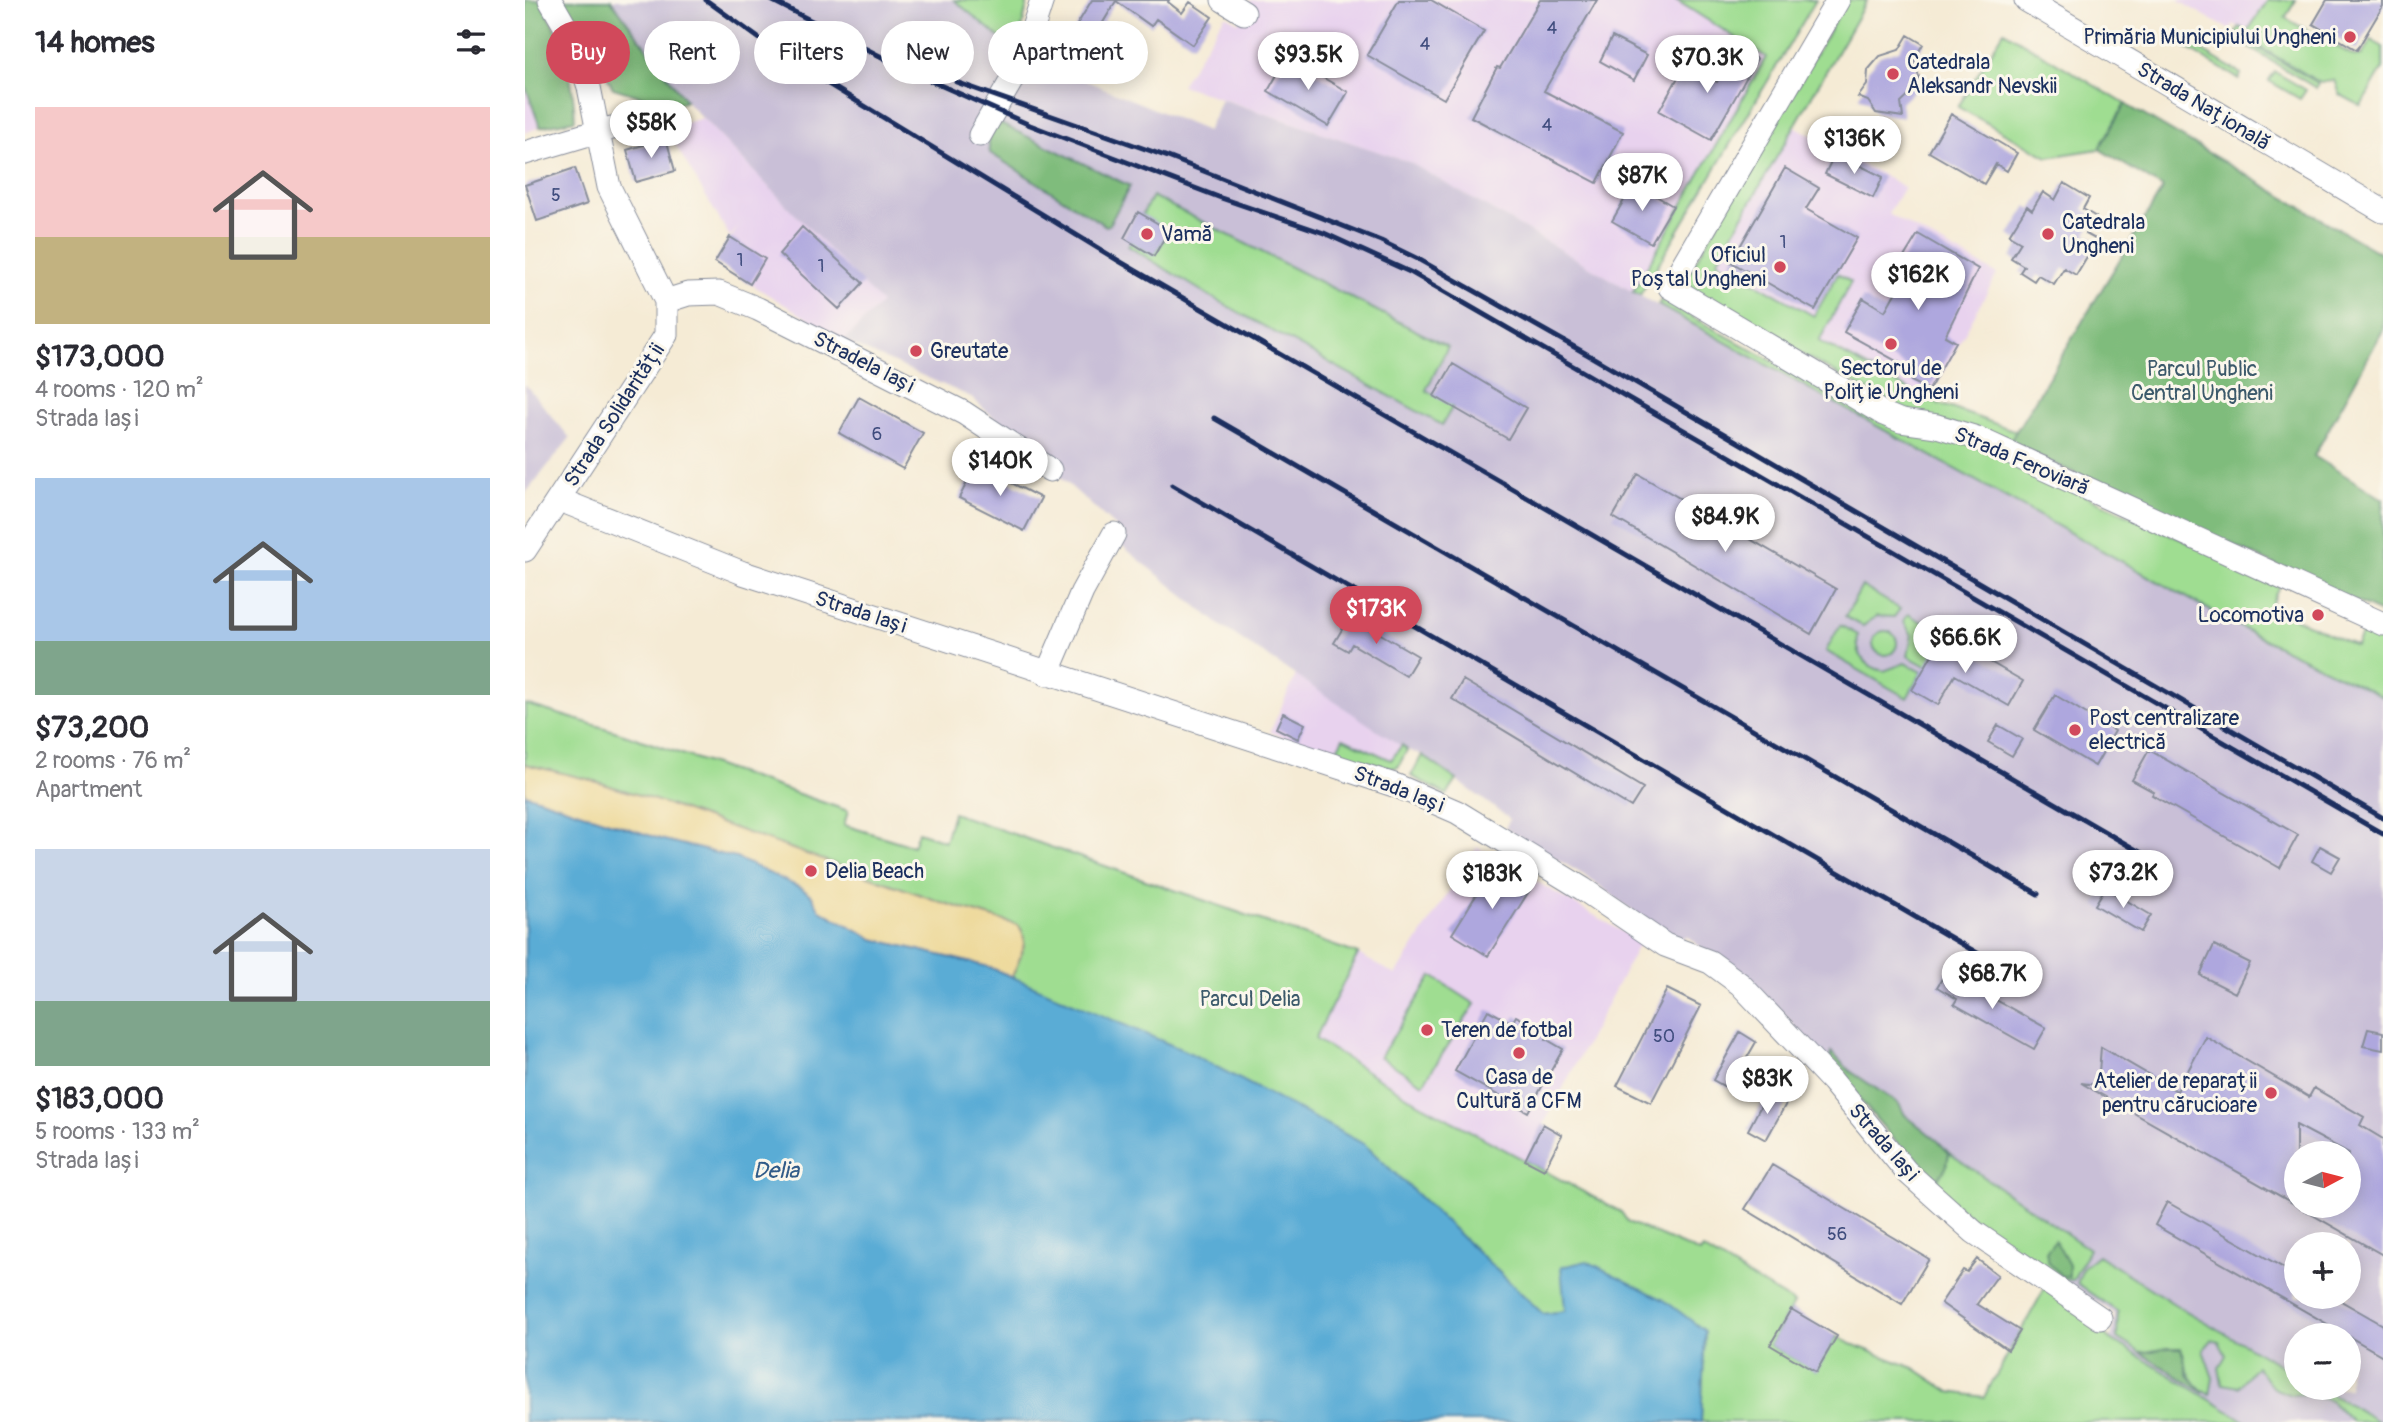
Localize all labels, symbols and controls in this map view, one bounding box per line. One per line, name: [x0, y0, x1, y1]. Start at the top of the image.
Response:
house number: 4: [1547, 17, 1558, 40]
chip: Buy: [546, 21, 630, 84]
chip: Rent: [644, 21, 740, 84]
chip: Filters: [754, 21, 867, 84]
chip: New: [881, 21, 974, 84]
chip: Apartment: [988, 21, 1148, 84]
icon: filters: [452, 23, 490, 61]
text: 14 homes: [35, 24, 155, 61]
place label: Primăria Municipiului Ungheni: [2083, 24, 2336, 51]
marker: Primăria Municipiului Ungheni: [2342, 29, 2358, 45]
pin: $93.5K: [1251, 32, 1365, 92]
house number: 4: [1420, 33, 1431, 56]
pin: $70.3K: [1650, 36, 1764, 95]
text: $93.5K: [1274, 40, 1342, 69]
text: $70.3K: [1671, 43, 1743, 72]
place label: Catedrala Aleksandr Nevskii: [1907, 49, 2057, 100]
street label: Strada Națională: [2132, 56, 2276, 157]
marker: Catedrala Aleksandr Nevskii: [1885, 66, 1901, 82]
pin: $58K: [610, 100, 692, 160]
text: $58K: [626, 108, 676, 137]
house number: 4: [1542, 114, 1553, 137]
pin: $136K: [1805, 116, 1903, 176]
text: $136K: [1823, 124, 1885, 153]
icon: home: [200, 152, 326, 278]
pin: $87K: [1601, 154, 1683, 213]
text: $87K: [1617, 161, 1667, 190]
house number: 5: [551, 184, 561, 207]
place label: Catedrala Ungheni: [2062, 209, 2145, 260]
place label: Vamă: [1161, 221, 1213, 248]
marker: Vamă: [1139, 226, 1155, 242]
marker: Catedrala Ungheni: [2040, 226, 2056, 242]
house number: 1: [1779, 231, 1787, 254]
place label: Oficiul Poștal Ungheni: [1631, 242, 1766, 293]
house number: 1: [736, 249, 744, 272]
pin: $162K: [1869, 252, 1967, 312]
house number: 1: [817, 255, 825, 278]
marker: Oficiul Poștal Ungheni: [1772, 259, 1788, 275]
text: $162K: [1887, 260, 1949, 289]
street label: Stradela Iași: [809, 325, 919, 400]
marker: Sectorul de Poliție Ungheni: [1883, 336, 1899, 352]
text: $173,000: [35, 338, 165, 375]
street label: Strada Solidarității: [558, 338, 671, 492]
place label: Greutate: [930, 338, 1009, 365]
marker: Greutate: [908, 343, 924, 359]
place label: Sectorul de Poliție Ungheni: [1824, 355, 1959, 406]
park label: Parcul Public Central Ungheni: [2131, 356, 2273, 407]
text: 4 rooms · 120 m²: [35, 375, 204, 404]
text: Strada Iași: [35, 404, 139, 433]
street label: Strada Feroviară: [1950, 421, 2094, 502]
house number: 6: [872, 423, 882, 446]
pin: $140K: [951, 438, 1049, 498]
text: $140K: [968, 446, 1032, 475]
pin: $84.9K: [1668, 494, 1782, 554]
text: $84.9K: [1691, 502, 1759, 531]
icon: home: [200, 523, 326, 649]
street label: Strada Iași: [812, 585, 910, 640]
pin: $173K: [1327, 586, 1425, 646]
text: $173K: [1346, 594, 1406, 623]
place label: Locomotiva: [2198, 602, 2304, 629]
marker: Locomotiva: [2310, 607, 2326, 623]
pin: $66.6K: [1908, 616, 2022, 675]
text: $66.6K: [1929, 623, 2001, 652]
place label: Post centralizare electrică: [2089, 705, 2240, 756]
text: $73,200: [35, 709, 149, 746]
marker: Post centralizare electrică: [2067, 722, 2083, 738]
text: 2 rooms · 76 m²: [35, 746, 191, 775]
street label: Strada Iași: [1350, 760, 1448, 819]
text: Apartment: [35, 775, 142, 804]
pin: $73.2K: [2066, 850, 2180, 910]
pin: $183K: [1443, 852, 1541, 911]
place label: Delia Beach: [825, 858, 924, 885]
text: $73.2K: [2088, 858, 2158, 887]
text: $183K: [1462, 859, 1522, 888]
marker: Delia Beach: [803, 863, 819, 879]
icon: home: [200, 894, 326, 1020]
pin: $68.7K: [1935, 951, 2049, 1011]
text: $68.7K: [1958, 959, 2026, 988]
park label: Parcul Delia: [1200, 986, 1300, 1013]
place label: Teren de fotbal: [1441, 1017, 1573, 1044]
marker: Teren de fotbal: [1419, 1022, 1435, 1038]
house number: 50: [1653, 1025, 1675, 1048]
marker: Casa de Cultură a CFM: [1511, 1045, 1527, 1061]
pin: $83K: [1726, 1056, 1808, 1116]
place label: Casa de Cultură a CFM: [1456, 1064, 1582, 1115]
text: $83K: [1742, 1064, 1792, 1093]
place label: Atelier de reparații pentru cărucioare: [2094, 1068, 2258, 1119]
text: $183,000: [35, 1080, 164, 1117]
marker: Atelier de reparații pentru cărucioare: [2263, 1085, 2279, 1101]
street label: Strada Iași: [1842, 1098, 1925, 1187]
text: 5 rooms · 133 m²: [35, 1117, 200, 1146]
north arrow: [2284, 1141, 2361, 1218]
map controls: [2284, 1141, 2361, 1400]
text: Strada Iași: [35, 1146, 139, 1175]
water label: Delia: [753, 1156, 800, 1185]
house number: 56: [1827, 1223, 1847, 1246]
button: +: [2284, 1232, 2361, 1309]
button: −: [2284, 1323, 2361, 1400]

